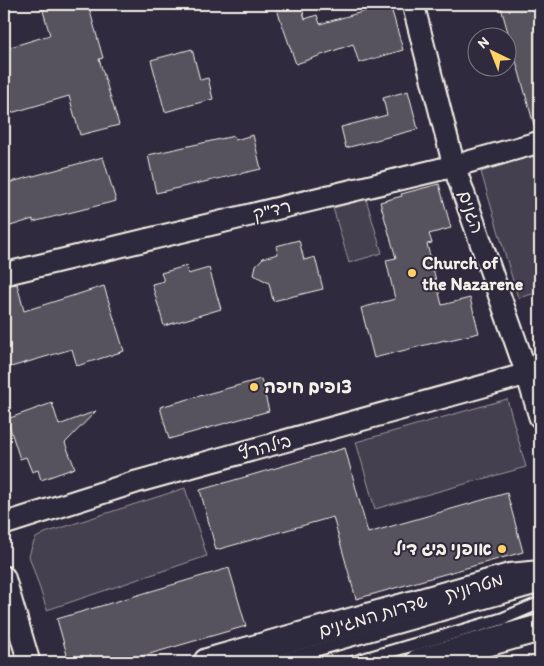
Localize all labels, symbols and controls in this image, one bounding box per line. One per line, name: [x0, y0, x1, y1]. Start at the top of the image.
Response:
north arrow: [466, 28, 516, 78]
text: N: [474, 33, 493, 52]
street label: הגנים: [453, 187, 489, 237]
street label: רד"ק: [251, 195, 293, 225]
place label: Church of the Nazarene: [422, 252, 524, 295]
marker: Church of the Nazarene: [406, 267, 418, 279]
place label: צופים חיפה: [264, 376, 352, 398]
marker: צופים חיפה: [248, 381, 260, 393]
street label: בילהרץ: [236, 429, 294, 465]
place label: אופני ביג דיל: [394, 538, 492, 560]
marker: אופני ביג דיל: [496, 543, 508, 555]
street label: מטרונית: [442, 568, 506, 606]
street label: שדרות המגינים: [316, 590, 430, 642]

